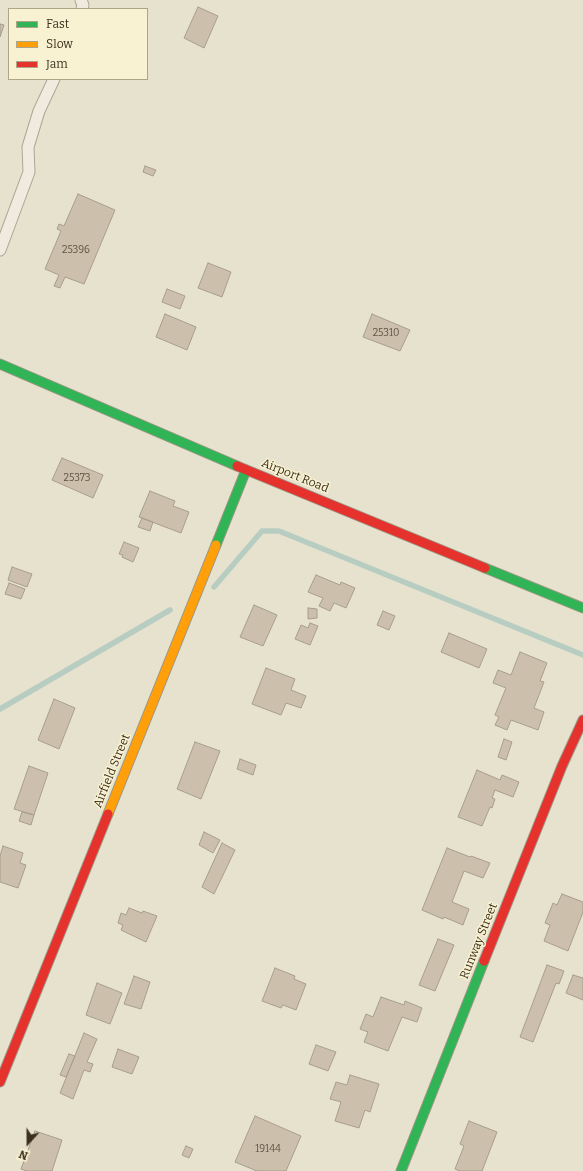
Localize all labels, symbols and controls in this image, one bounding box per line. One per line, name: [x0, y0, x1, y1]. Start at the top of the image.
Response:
legend: [8, 8, 148, 80]
text: Fast: [46, 17, 69, 31]
text: Slow: [46, 37, 73, 51]
text: Jam: [46, 57, 68, 71]
house number: 25396: [62, 244, 90, 256]
house number: 25310: [373, 327, 399, 339]
street label: Airport Road: [259, 456, 331, 496]
house number: 25373: [64, 472, 90, 484]
street label: Airfield Street: [91, 732, 133, 810]
street label: Runway Street: [457, 901, 501, 981]
north arrow: [8, 1123, 48, 1163]
house number: 19144: [255, 1143, 281, 1155]
text: N: [17, 1147, 30, 1162]

